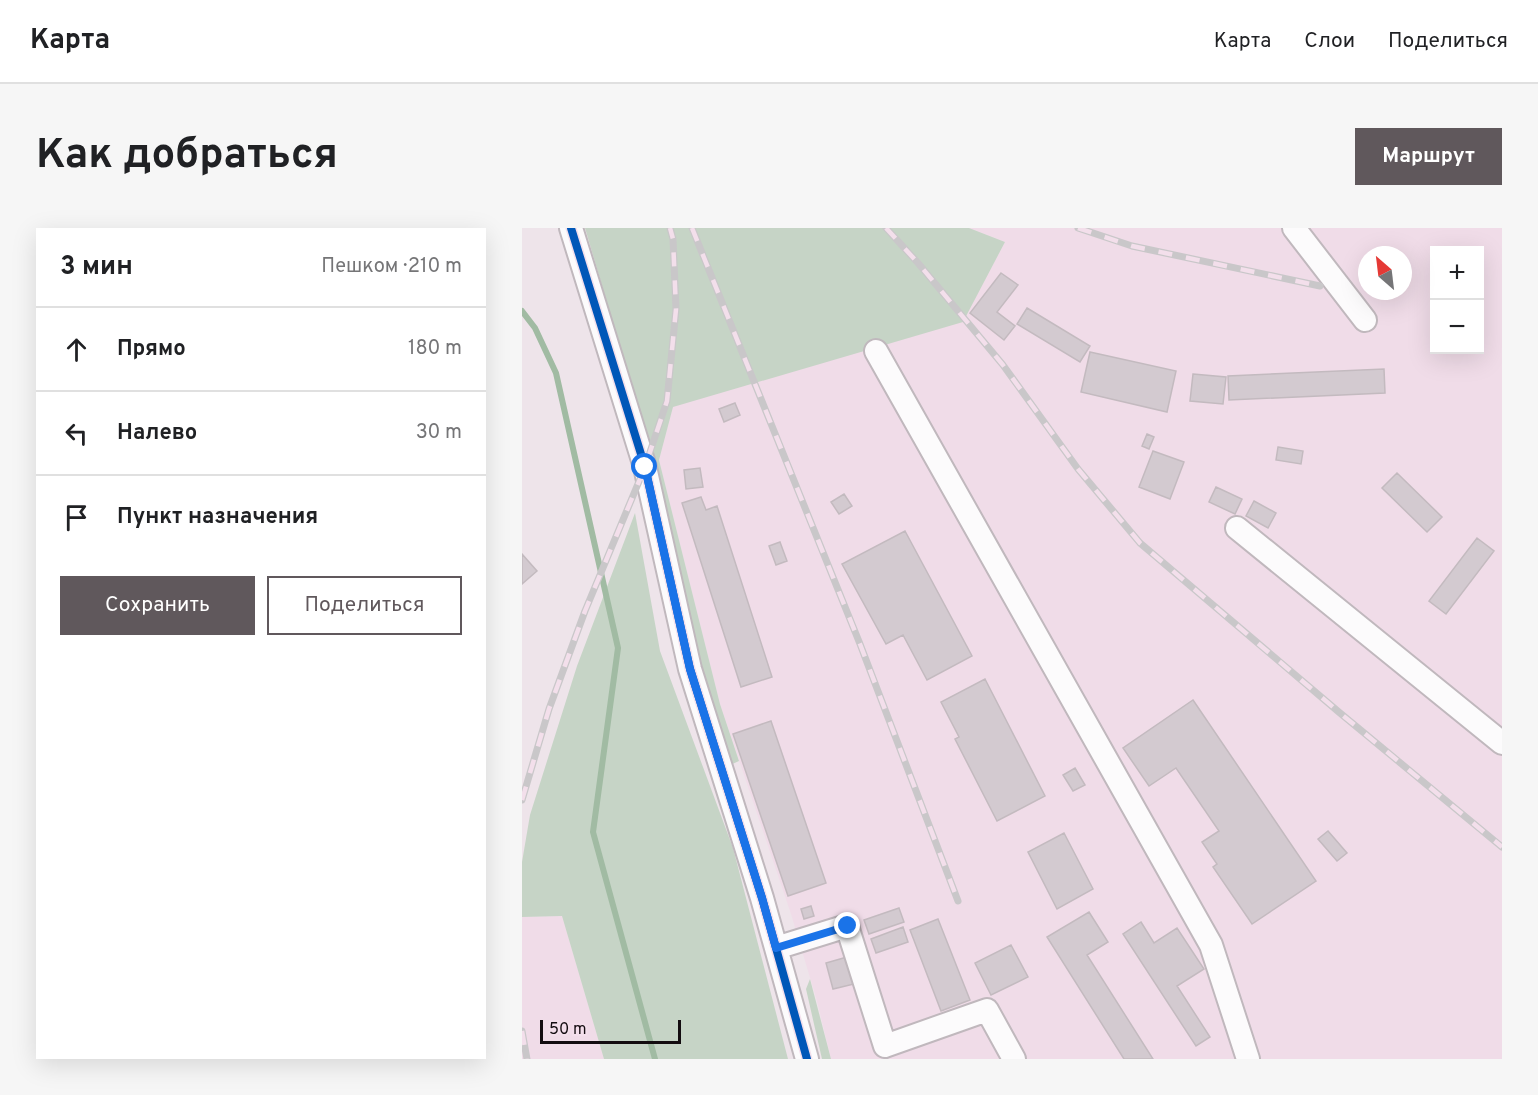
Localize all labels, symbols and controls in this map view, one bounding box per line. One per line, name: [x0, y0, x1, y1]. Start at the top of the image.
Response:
text: Карта: [30, 23, 110, 59]
text: Карта: [1214, 28, 1271, 55]
text: Слои: [1304, 28, 1355, 55]
text: Поделиться: [1388, 28, 1508, 55]
button: Маршрут: [1355, 128, 1502, 185]
text: Как добраться: [36, 130, 338, 183]
north arrow: [1358, 246, 1412, 300]
map controls: [1430, 246, 1484, 354]
button: +: [1430, 246, 1484, 300]
text: 3 мин: [60, 251, 133, 284]
text: Пешком · 210 m: [321, 254, 462, 280]
button: −: [1430, 300, 1484, 354]
icon: ahead: [60, 333, 93, 366]
text: Прямо: [117, 336, 186, 363]
text: 180 m: [408, 336, 462, 362]
icon: left: [60, 417, 93, 450]
text: Налево: [117, 420, 197, 447]
text: 30 m: [416, 420, 462, 446]
route start: [631, 453, 657, 479]
icon: arrive: [60, 501, 93, 534]
text: Пункт назначения: [117, 504, 318, 531]
button: Сохранить: [60, 576, 255, 635]
button: Поделиться: [267, 576, 462, 635]
route end: [834, 912, 860, 938]
scale bar: [540, 1017, 681, 1044]
text: 50 m: [549, 1020, 587, 1040]

